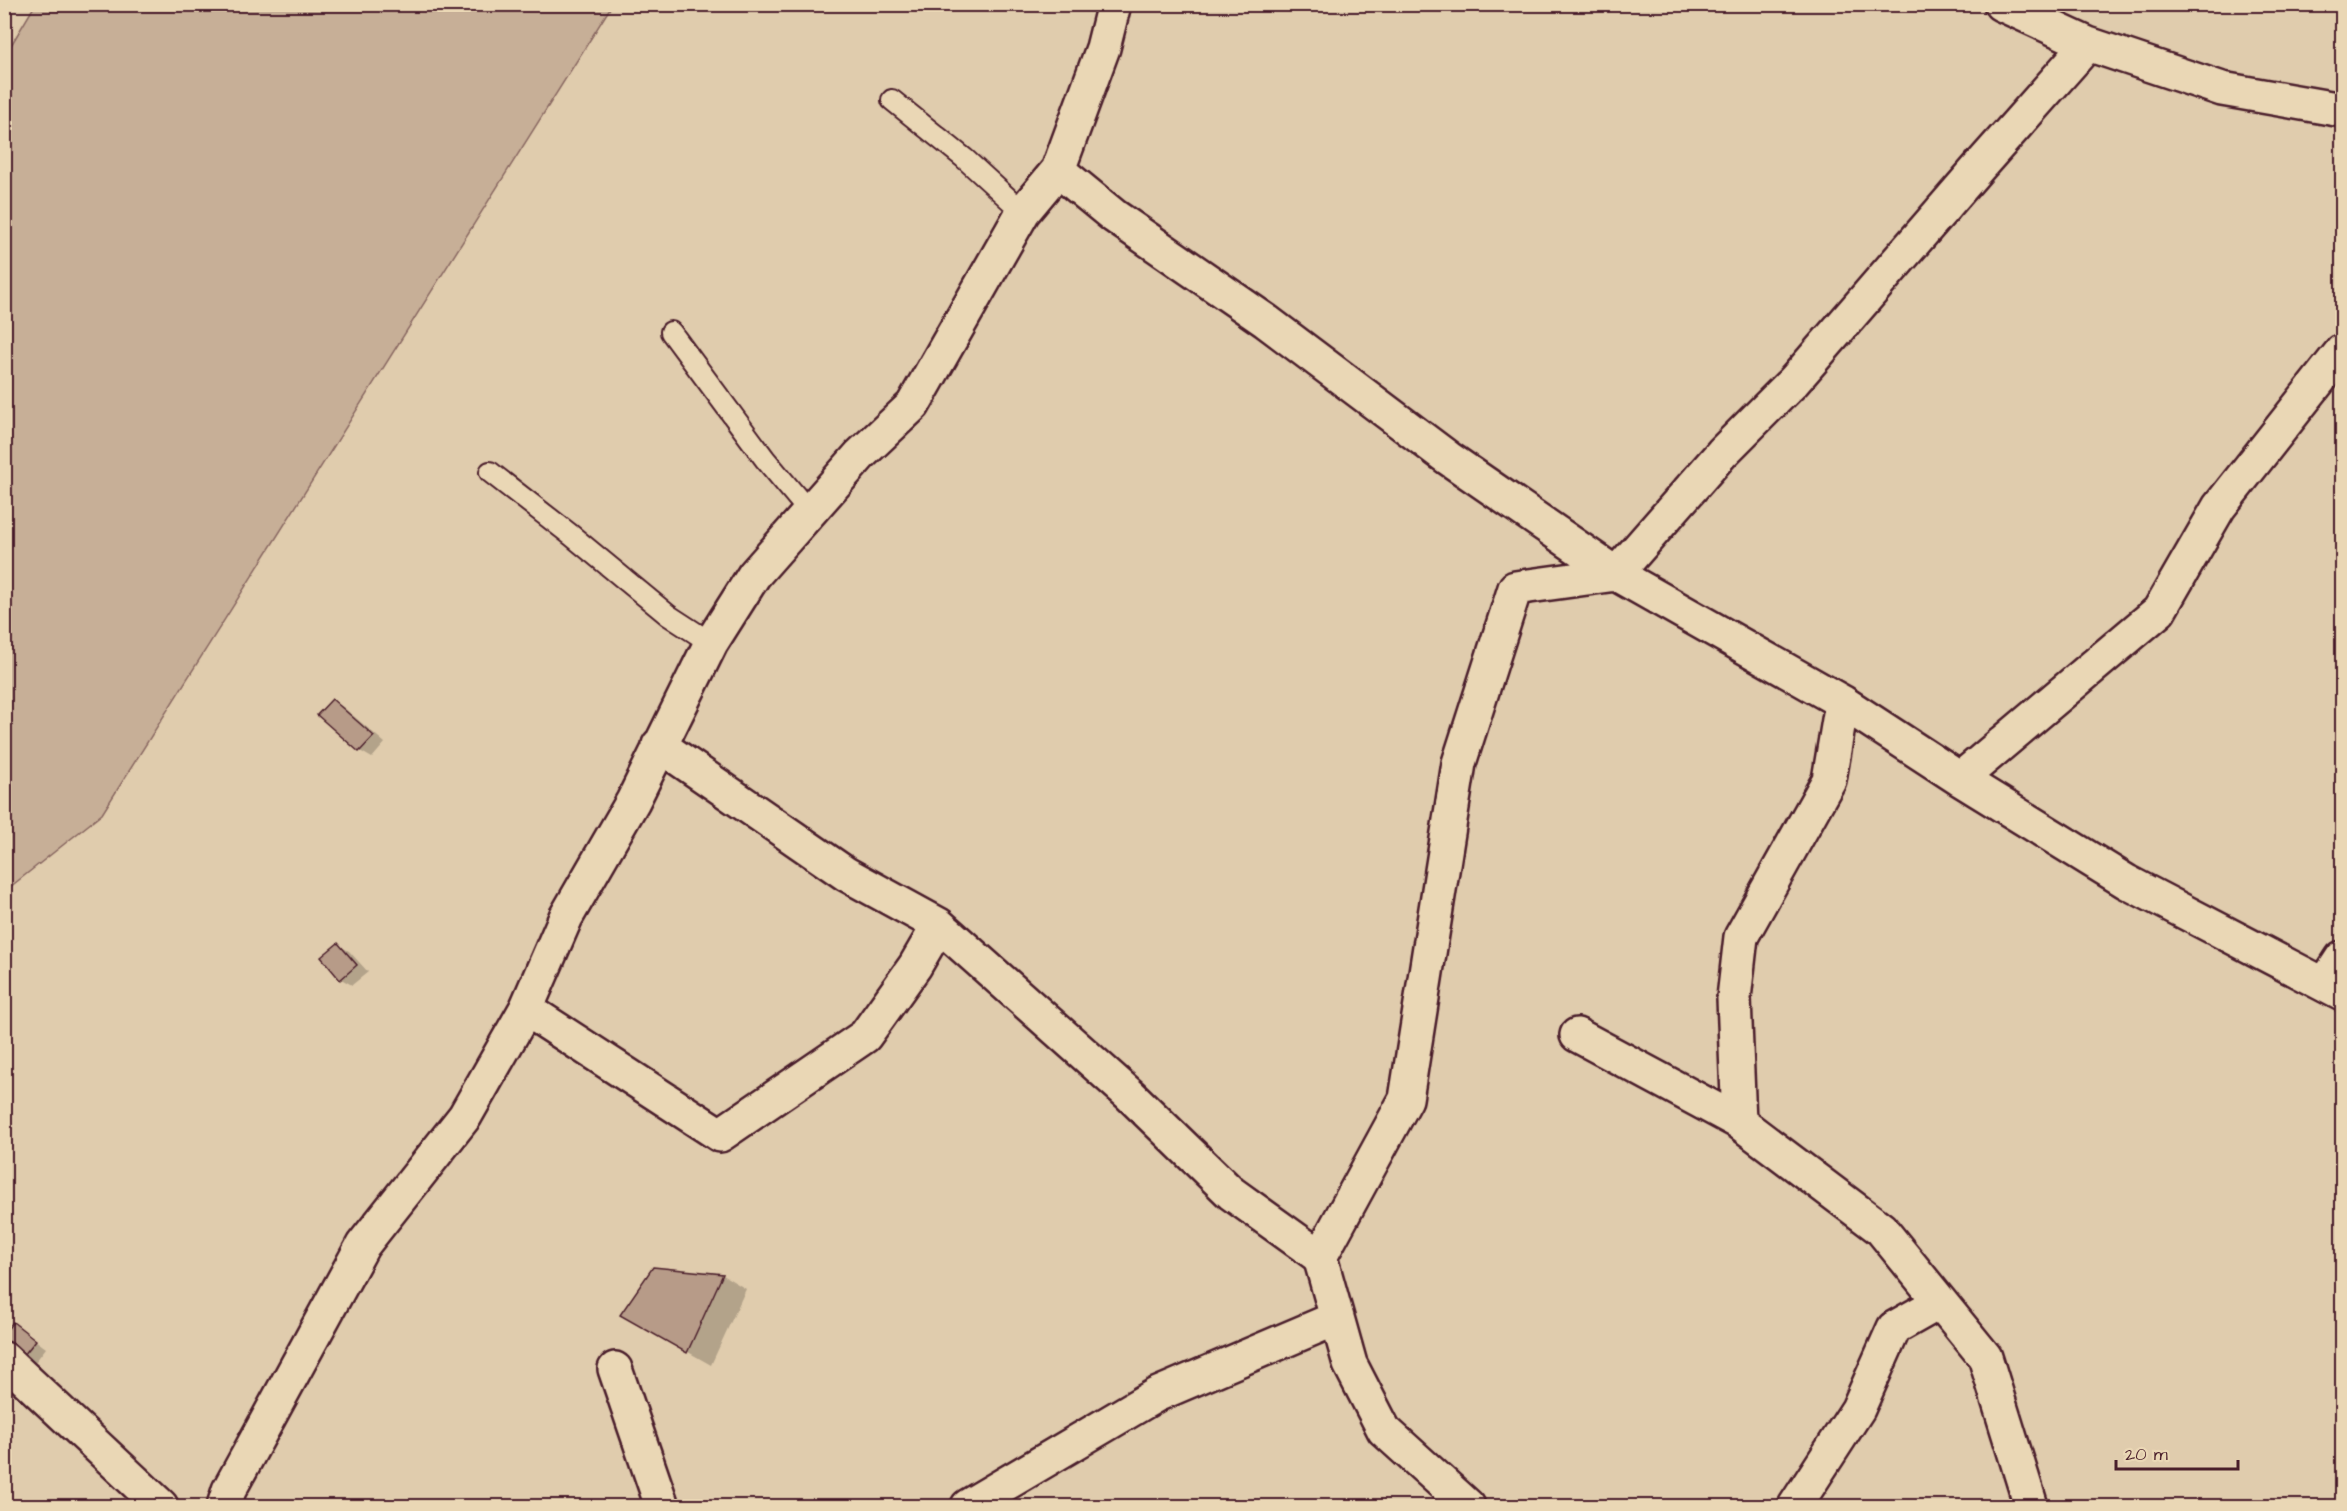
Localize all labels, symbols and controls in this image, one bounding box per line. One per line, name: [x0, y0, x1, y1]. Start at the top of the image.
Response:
scale bar: [2116, 1433, 2238, 1471]
text: 20 m: [2125, 1442, 2168, 1467]

